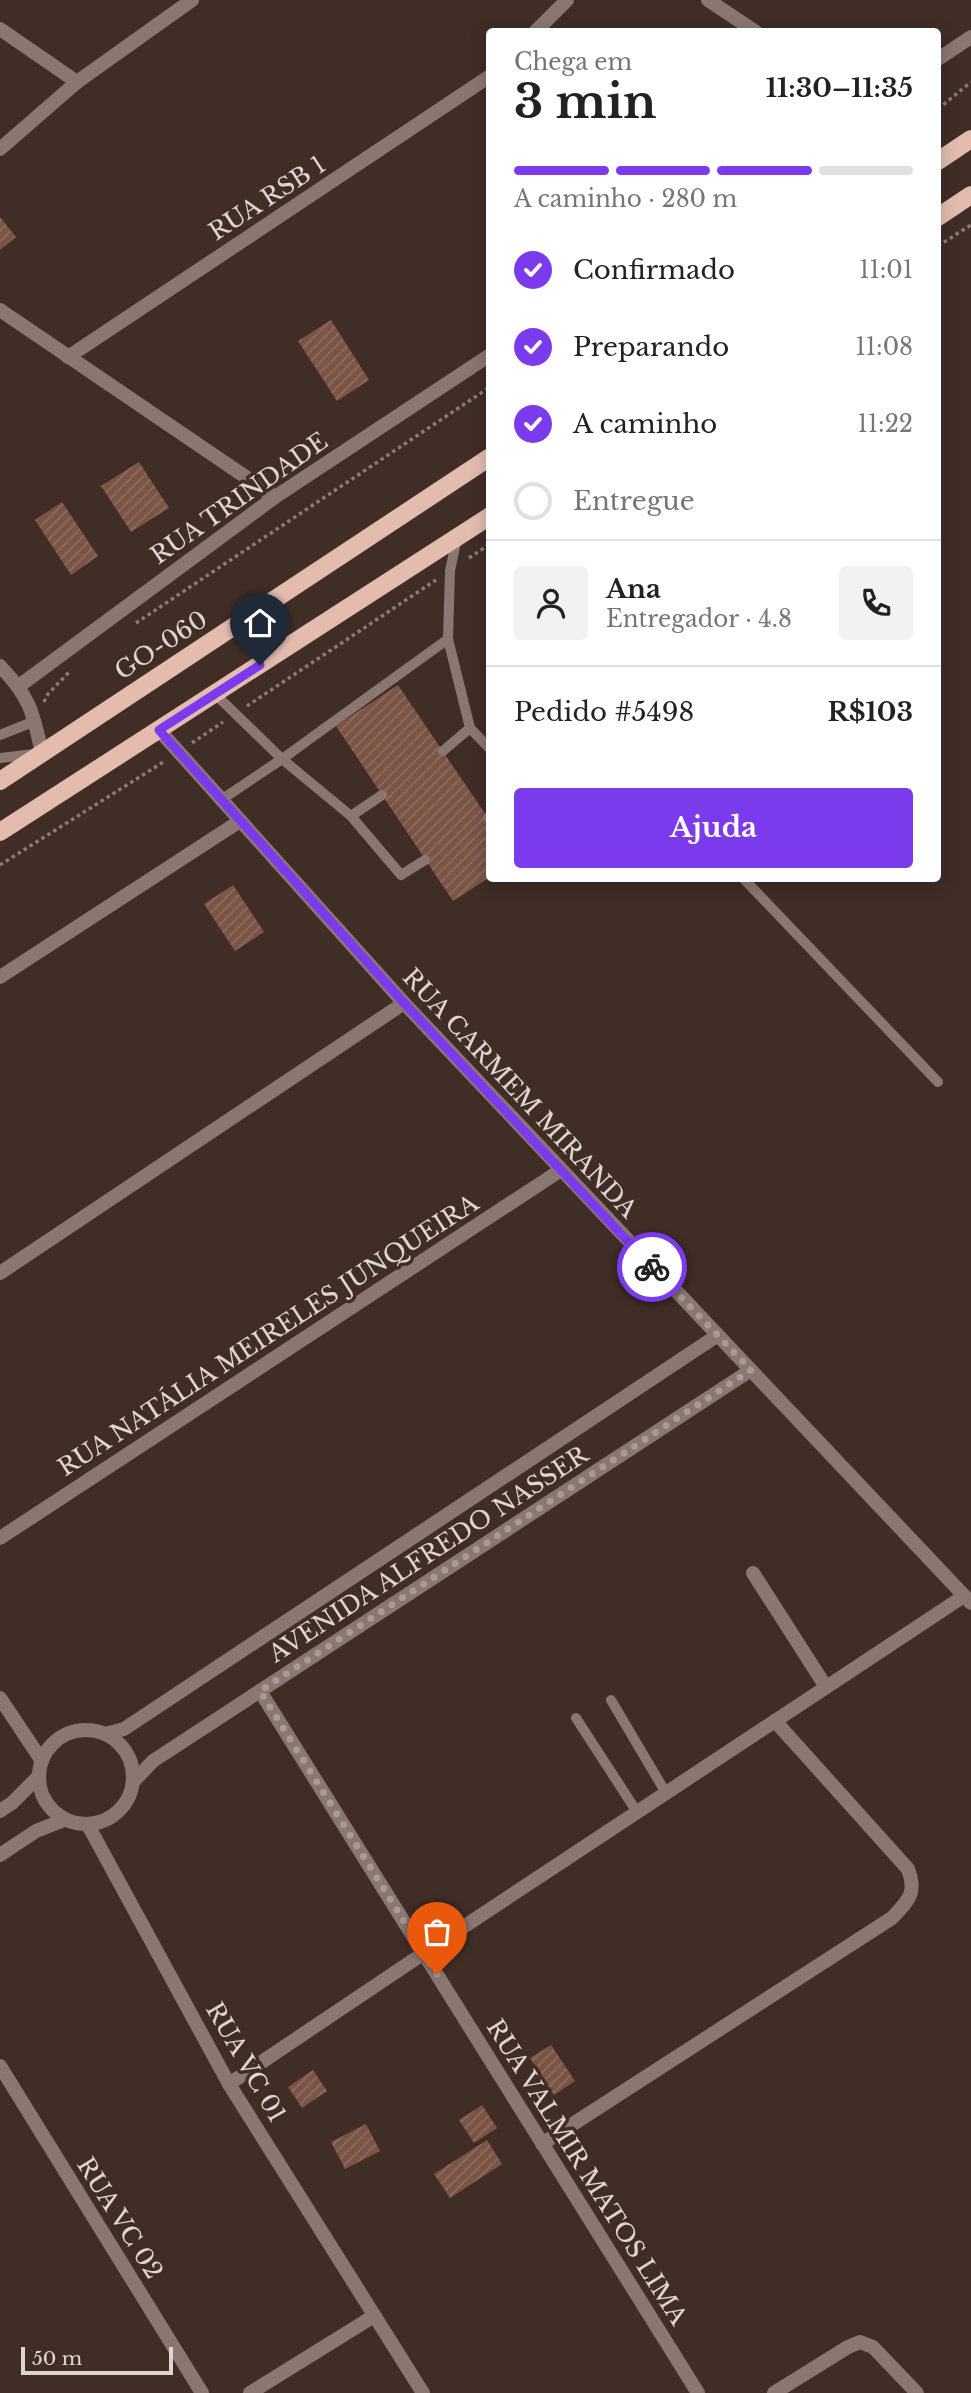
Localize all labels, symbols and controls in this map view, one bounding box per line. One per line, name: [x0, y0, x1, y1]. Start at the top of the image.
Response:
text: Chega em: [514, 48, 632, 76]
text: 11:30–11:35: [766, 72, 913, 104]
text: 3 min: [514, 73, 656, 130]
street label: RUA RSB 1: [203, 150, 331, 246]
text: A caminho · 280 m: [514, 185, 737, 213]
icon: check: [514, 251, 552, 289]
text: Confirmado: [573, 254, 735, 286]
text: 11:01: [859, 256, 913, 284]
icon: check: [514, 328, 552, 366]
text: Preparando: [573, 331, 729, 363]
text: 11:08: [856, 333, 913, 361]
icon: check: [514, 405, 552, 443]
text: A caminho: [573, 408, 717, 440]
text: 11:22: [858, 410, 913, 438]
street label: RUA TRINDADE: [145, 426, 333, 570]
text: Entregue: [573, 485, 695, 517]
button: person: [514, 566, 588, 640]
button: phone: [839, 566, 913, 640]
text: Ana: [606, 573, 661, 605]
pin: [230, 593, 290, 665]
street label: GO-060: [109, 604, 213, 686]
icon: home: [241, 604, 279, 642]
text: Entregador · 4.8: [606, 605, 792, 633]
text: Pedido #5498: [514, 696, 694, 728]
text: R$103: [828, 696, 913, 728]
button: Ajuda: [514, 788, 913, 868]
street label: RUA CARMEM MIRANDA: [397, 962, 643, 1224]
street label: RUA NATÁLIA MEIRELES JUNQUEIRA: [52, 1188, 484, 1482]
courier: [617, 1232, 687, 1302]
icon: bike: [633, 1248, 671, 1286]
street label: AVENIDA ALFREDO NASSER: [262, 1439, 594, 1669]
pin: [407, 1902, 467, 1974]
icon: bag: [418, 1913, 456, 1951]
street label: RUA VC 01: [200, 1997, 292, 2127]
street label: RUA VALMIR MATOS LIMA: [481, 2014, 694, 2331]
street label: RUA VC 02: [71, 2152, 169, 2284]
scale bar: [21, 2344, 173, 2376]
text: 50 m: [32, 2347, 82, 2370]

